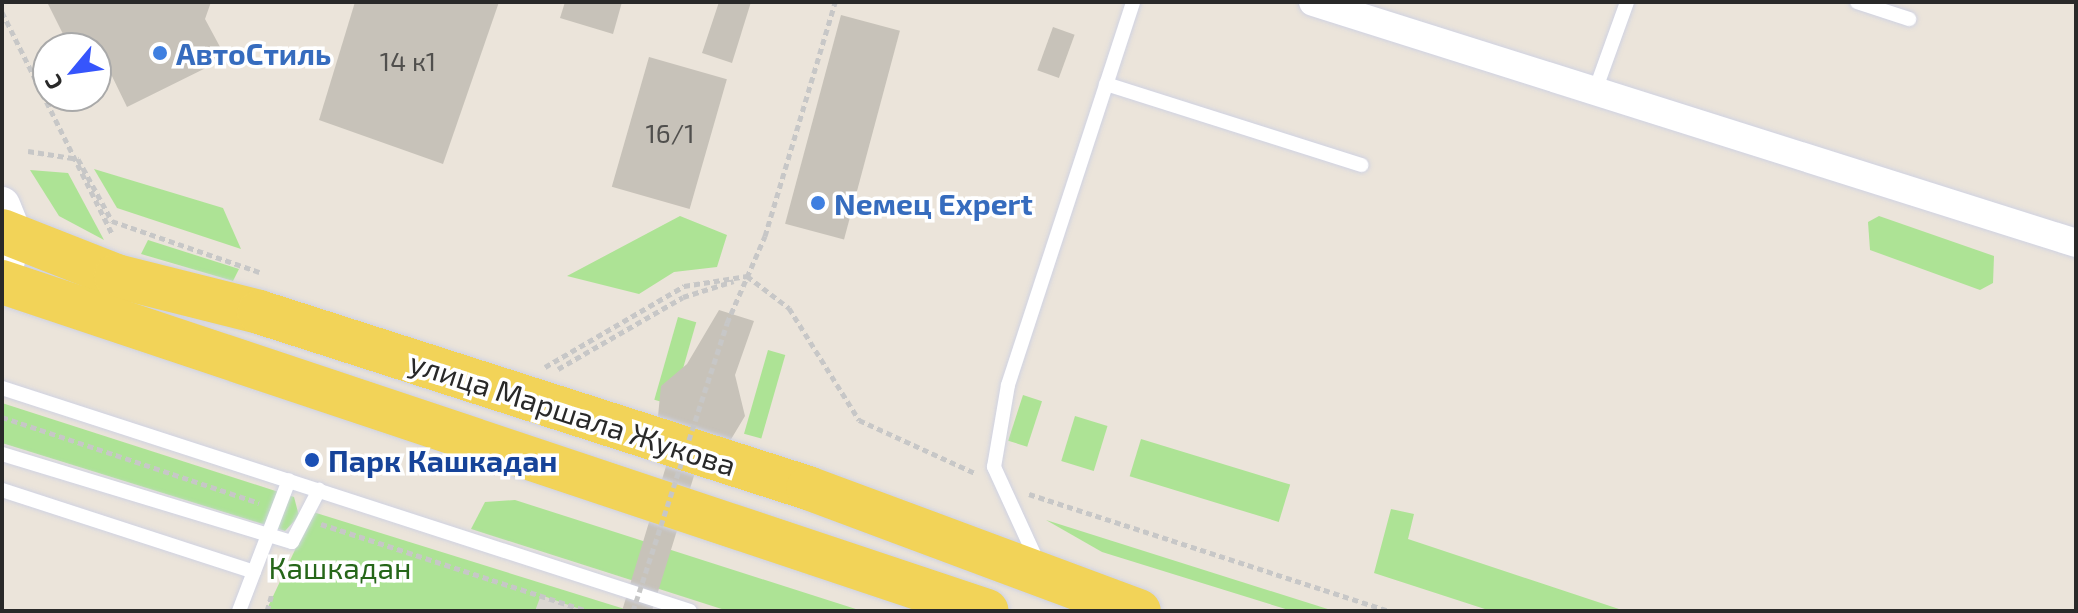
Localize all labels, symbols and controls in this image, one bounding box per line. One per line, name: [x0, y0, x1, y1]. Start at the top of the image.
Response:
north arrow: [32, 32, 112, 112]
place label: АвтоСтиль: [176, 35, 331, 71]
marker: АвтоСтиль: [151, 44, 169, 62]
house number: 14 к1: [380, 45, 436, 77]
text: С: [38, 71, 67, 95]
house number: 16/1: [645, 117, 695, 149]
place label: Nемец Expert: [834, 185, 1033, 221]
marker: Nемец Expert: [809, 194, 827, 212]
street label: улица Маршала Жукова: [405, 343, 741, 483]
place label: Парк Кашкадан: [328, 442, 557, 478]
marker: Парк Кашкадан: [303, 451, 321, 469]
park label: Кашкадан: [268, 549, 412, 585]

